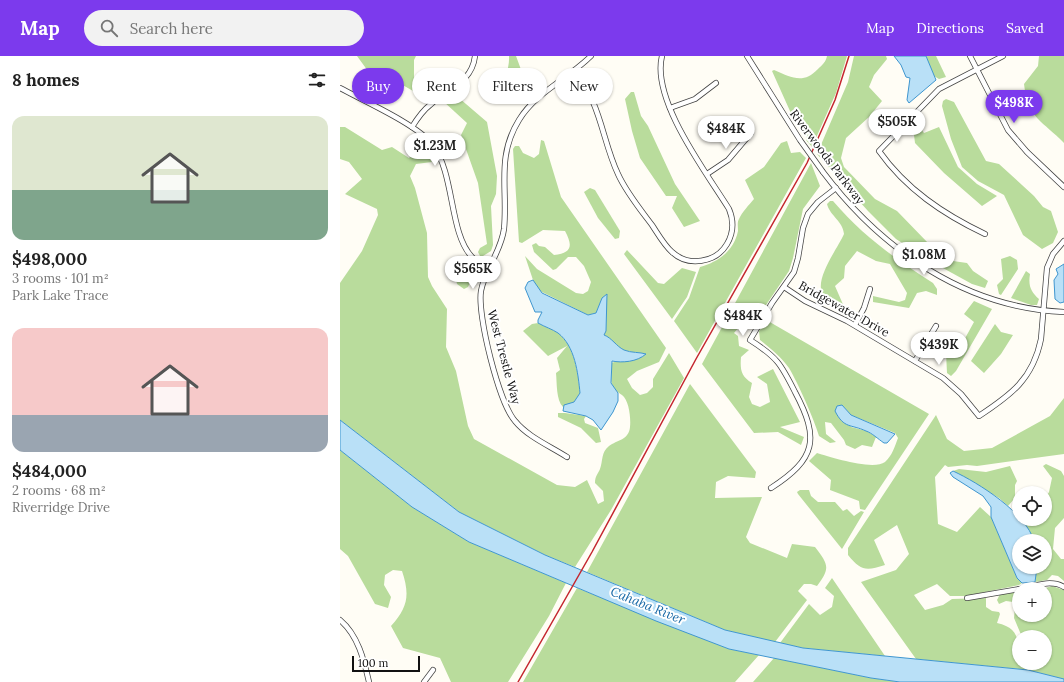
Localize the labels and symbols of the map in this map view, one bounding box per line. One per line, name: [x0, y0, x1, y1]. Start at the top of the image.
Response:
pin: $498K: [986, 90, 1042, 124]
street label: Riverwoods Parkway: [787, 106, 868, 208]
pin: $505K: [869, 109, 925, 143]
pin: $484K: [698, 116, 754, 150]
pin: $1.23M: [402, 133, 468, 167]
pin: $1.08M: [891, 242, 957, 276]
pin: $565K: [445, 256, 501, 290]
street label: Bridgewater Drive: [796, 277, 893, 340]
pin: $484K: [715, 303, 771, 337]
street label: West Trestle Way: [485, 308, 525, 407]
pin: $439K: [911, 332, 967, 366]
water label: Cahaba River: [608, 583, 688, 628]
scale bar: [352, 654, 420, 673]

